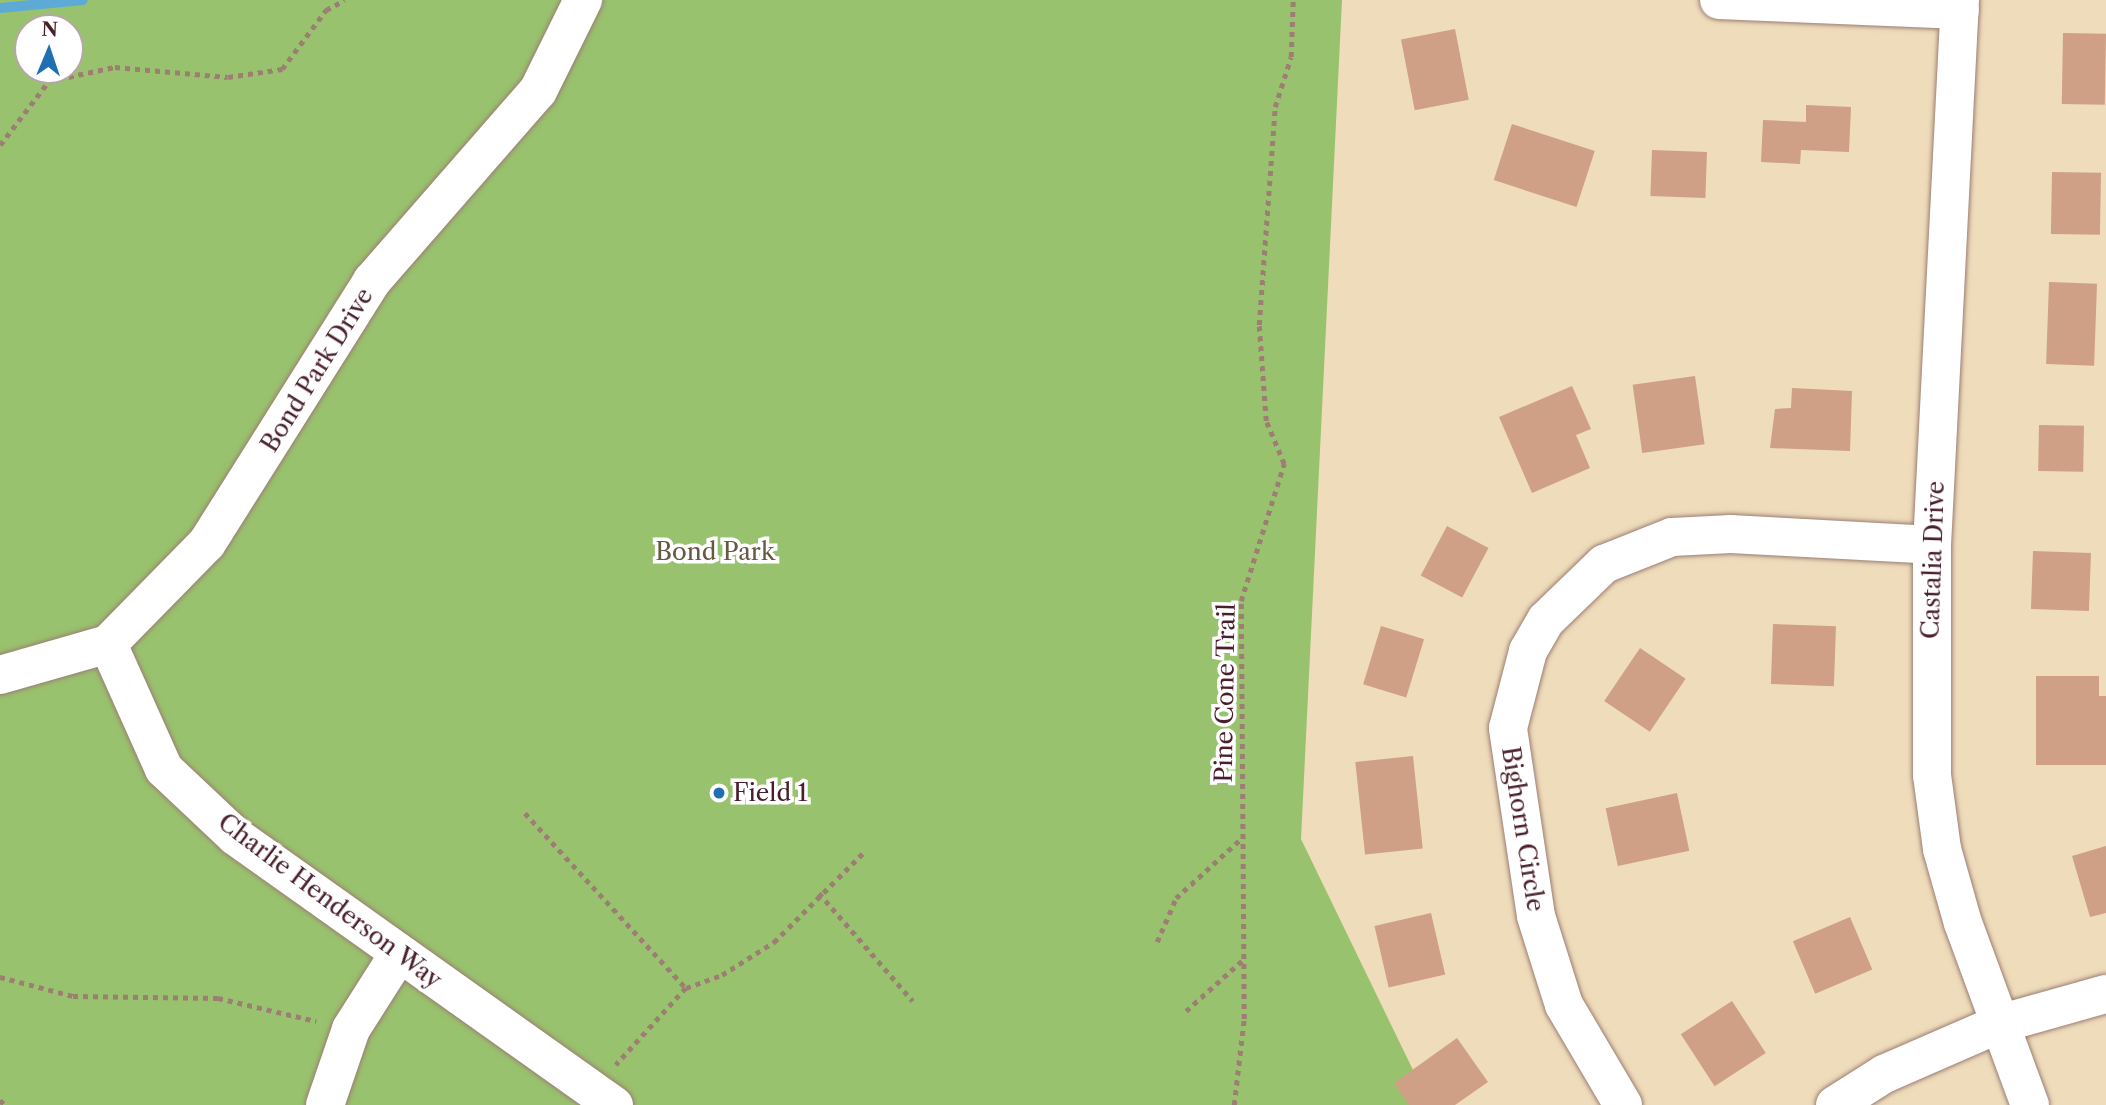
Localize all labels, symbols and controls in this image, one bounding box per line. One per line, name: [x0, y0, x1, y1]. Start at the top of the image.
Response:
north arrow: [14, 14, 84, 84]
text: N: [41, 18, 58, 41]
street label: Bond Park Drive: [255, 282, 379, 458]
street label: Castalia Drive: [1916, 480, 1950, 640]
park label: Bond Park: [655, 538, 775, 566]
street label: Pine Cone Trail: [1209, 603, 1241, 783]
street label: Bighorn Circle: [1496, 744, 1550, 914]
place label: Field 1: [733, 779, 808, 807]
marker: Field 1: [711, 785, 727, 801]
street label: Charlie Henderson Way: [212, 807, 448, 995]

